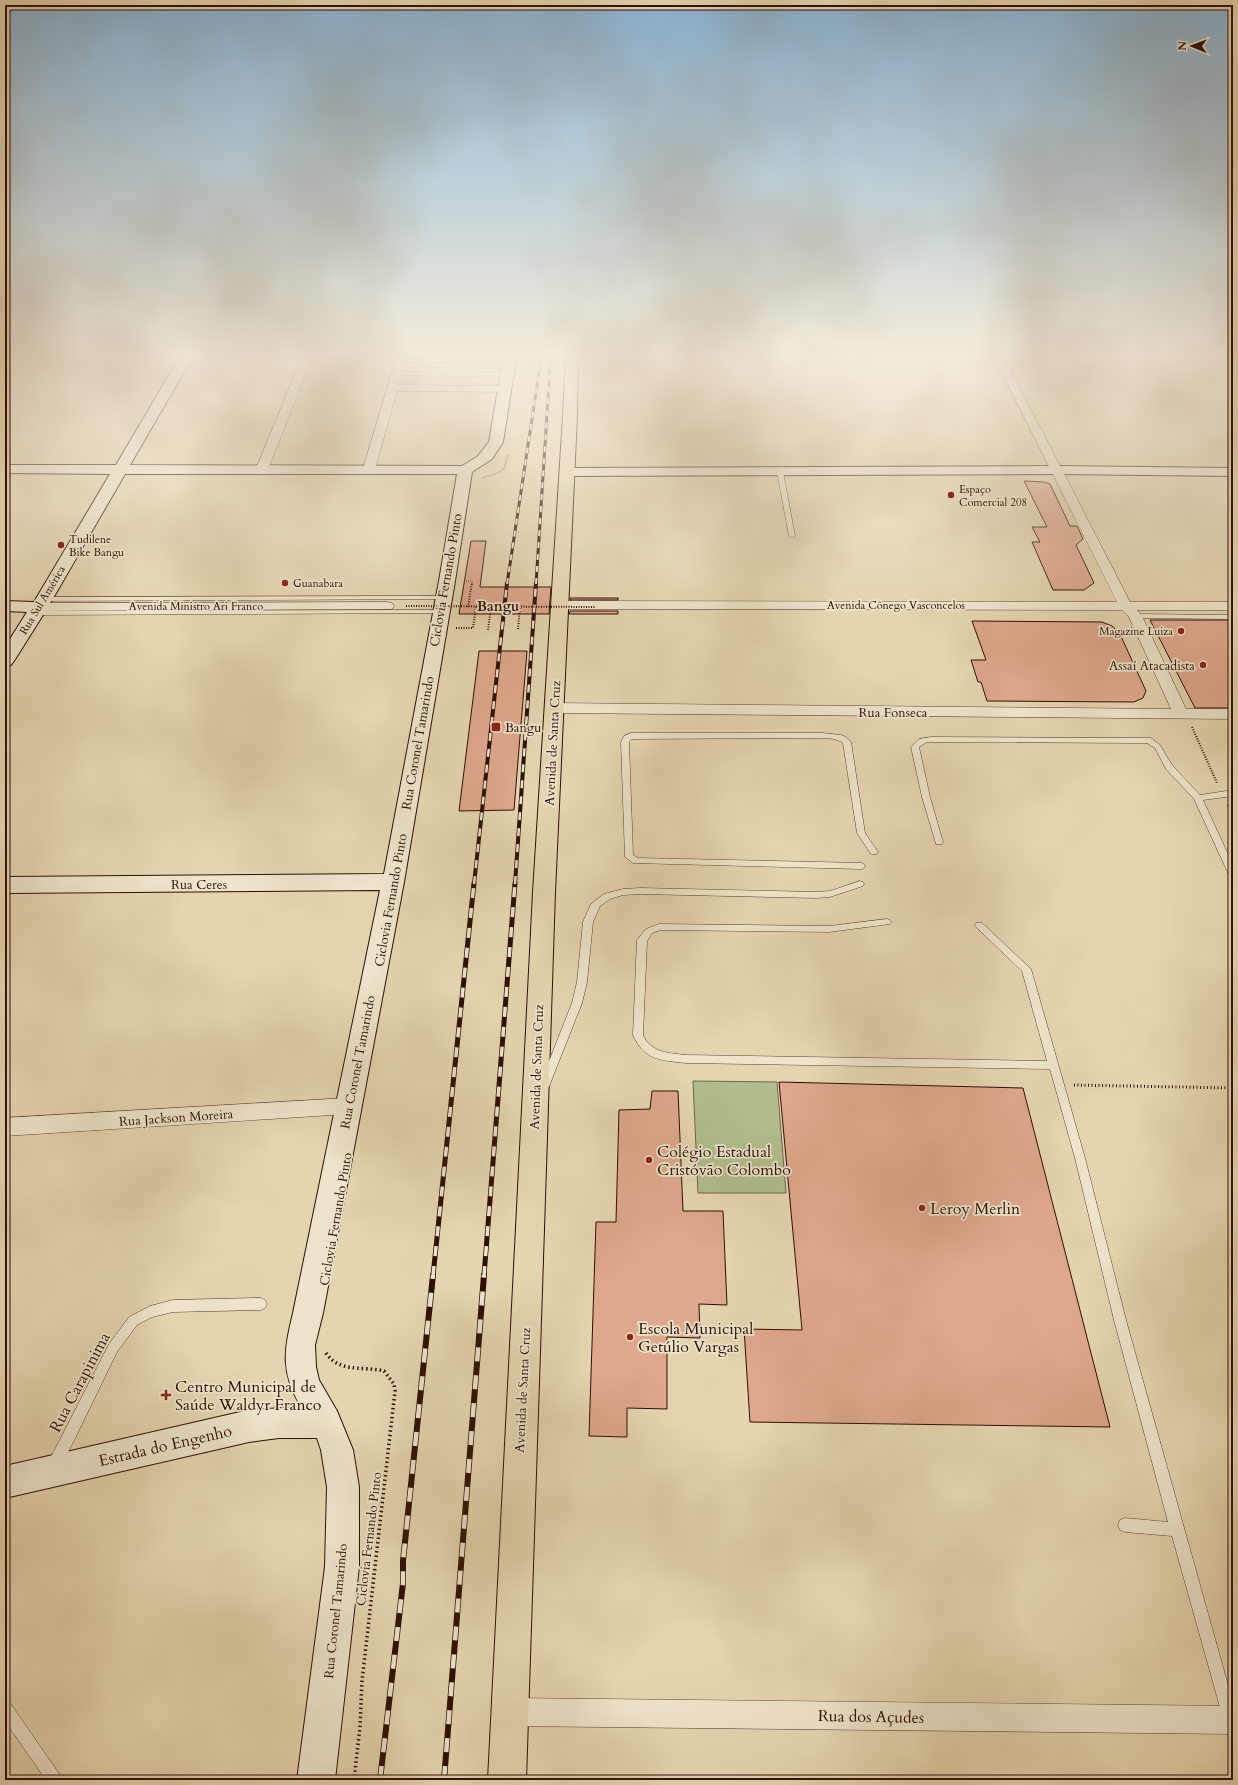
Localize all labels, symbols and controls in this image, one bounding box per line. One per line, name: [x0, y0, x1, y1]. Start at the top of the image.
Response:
north arrow: [1172, 26, 1212, 66]
text: N: [1175, 40, 1190, 51]
place label: Espaço Comercial 208: [959, 482, 1027, 510]
marker: Espaço Comercial 208: [946, 490, 956, 500]
street label: Ciclovia Fernando Pinto: [425, 512, 467, 648]
place label: Tudilene Bike Bangu: [69, 532, 124, 560]
marker: Tudilene Bike Bangu: [56, 540, 66, 550]
street label: Rua Sul América: [16, 563, 69, 637]
place label: Guanabara: [293, 576, 343, 591]
marker: Guanabara: [280, 578, 290, 588]
district label: Bangu: [477, 597, 519, 616]
street label: Avenida Cônego Vasconcelos: [827, 598, 965, 613]
street label: Avenida Ministro Ari Franco: [129, 599, 263, 614]
place label: Magazine Luiza: [1099, 624, 1173, 639]
marker: Magazine Luiza: [1176, 626, 1186, 636]
place label: Assaí Atacadista: [1109, 657, 1195, 675]
marker: Assaí Atacadista: [1198, 660, 1208, 670]
street label: Rua Coronel Tamarindo: [397, 675, 439, 811]
street label: Avenida de Santa Cruz: [541, 680, 565, 806]
street label: Rua Fonseca: [859, 704, 928, 722]
place label: Bangu: [505, 719, 541, 737]
marker: Bangu: [490, 721, 502, 733]
street label: Ciclovia Fernando Pinto: [370, 832, 412, 968]
street label: Rua Ceres: [171, 876, 227, 894]
street label: Rua Coronel Tamarindo: [336, 994, 380, 1130]
street label: Avenida de Santa Cruz: [526, 1004, 548, 1130]
street label: Rua Jackson Moreira: [118, 1105, 234, 1131]
place label: Colégio Estadual Cristóvão Colombo: [657, 1141, 791, 1181]
street label: Ciclovia Fernando Pinto: [315, 1151, 357, 1287]
marker: Colégio Estadual Cristóvão Colombo: [644, 1155, 654, 1165]
place label: Leroy Merlin: [930, 1198, 1020, 1220]
marker: Leroy Merlin: [917, 1203, 927, 1213]
place label: Escola Municipal Getúlio Vargas: [638, 1318, 753, 1358]
street label: Avenida de Santa Cruz: [511, 1327, 535, 1453]
street label: Rua Carapinima: [44, 1329, 115, 1436]
marker: Escola Municipal Getúlio Vargas: [625, 1332, 635, 1342]
place label: Centro Municipal de Saúde Waldyr Franco: [175, 1376, 322, 1416]
marker: Centro Municipal de Saúde Waldyr Franco: [160, 1389, 172, 1401]
street label: Estrada do Engenho: [97, 1420, 234, 1472]
street label: Ciclovia Fernando Pinto: [352, 1471, 386, 1607]
street label: Rua Coronel Tamarindo: [320, 1543, 352, 1679]
street label: Rua dos Açudes: [818, 1705, 924, 1729]

